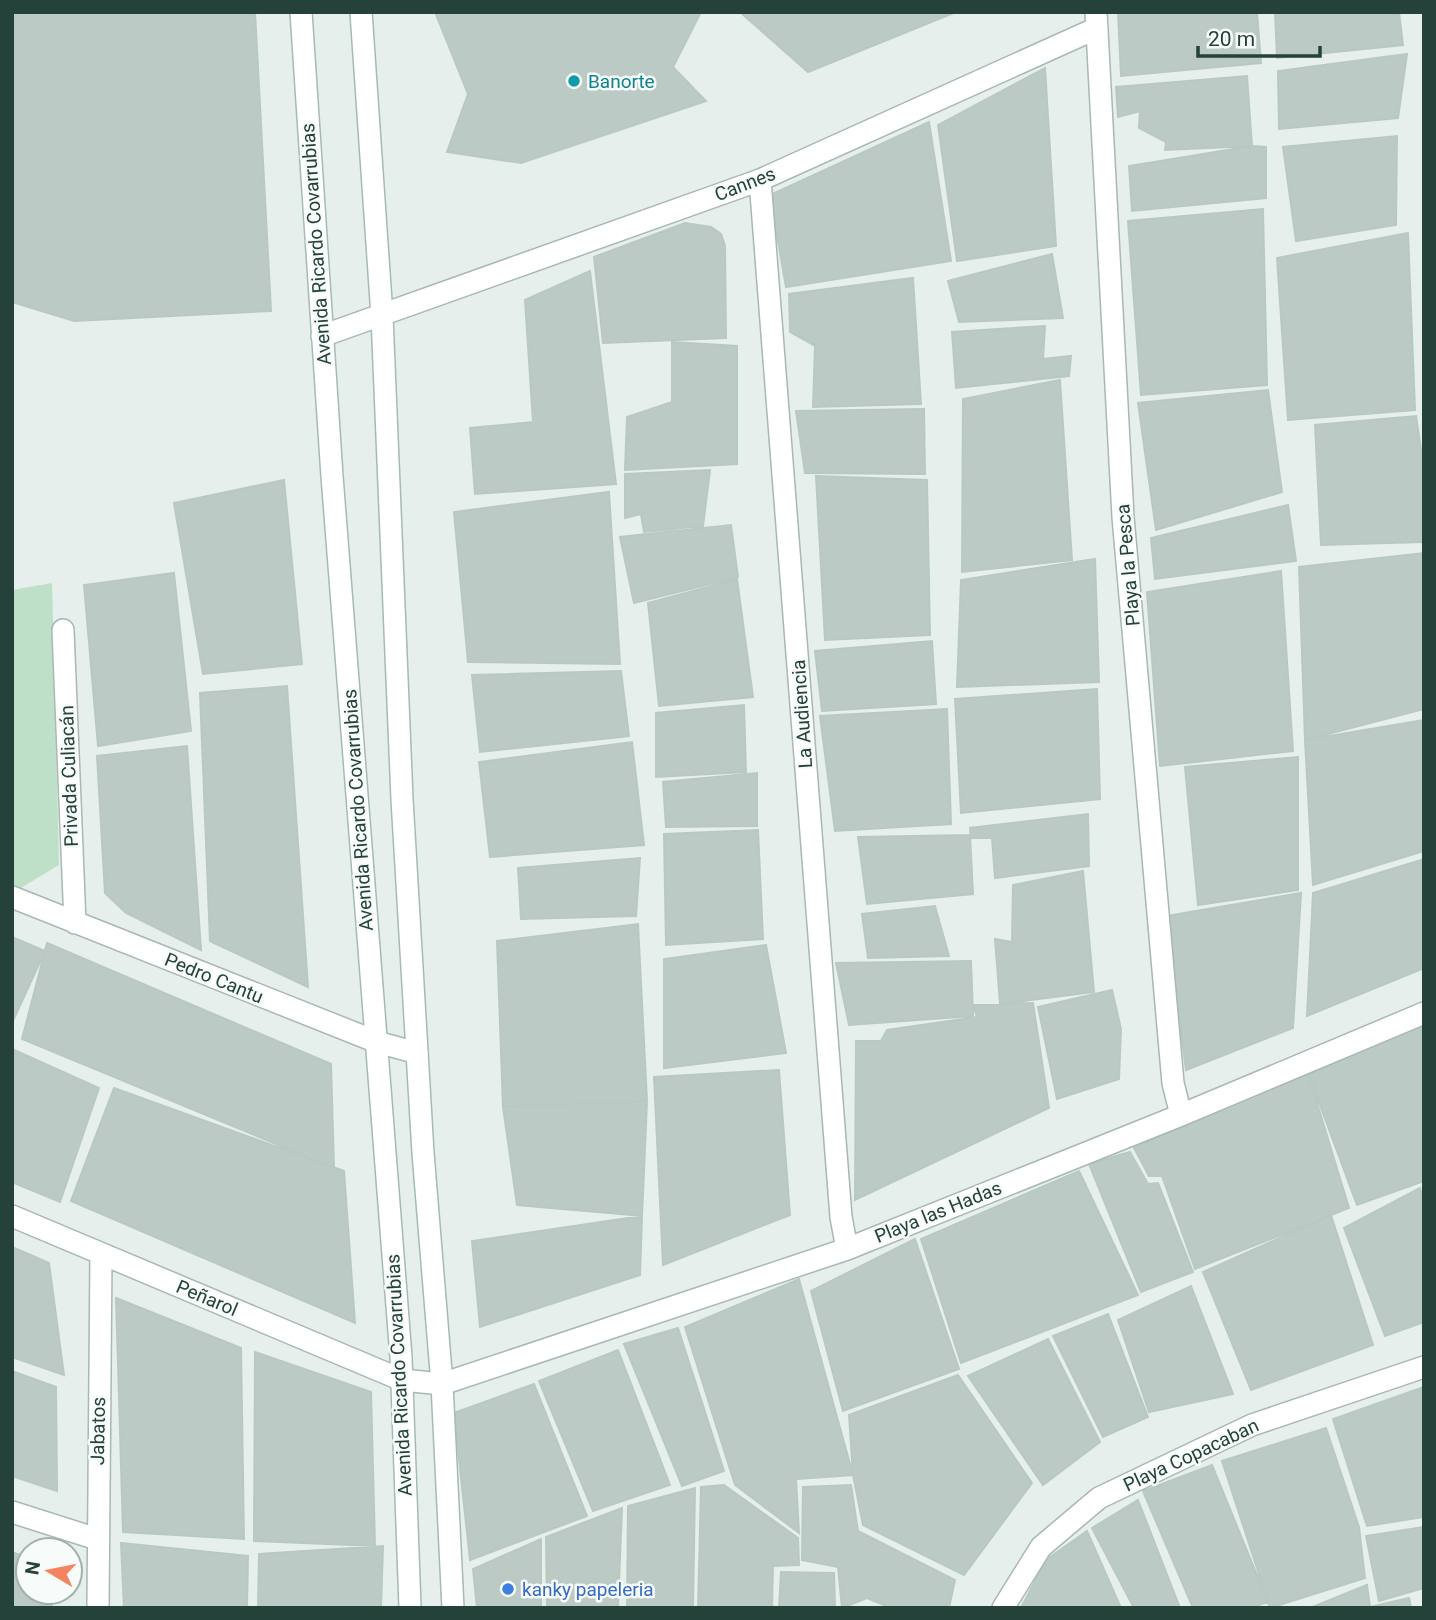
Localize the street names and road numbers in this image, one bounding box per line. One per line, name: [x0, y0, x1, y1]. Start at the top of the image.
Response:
street label: Avenida Ricardo Covarrubias: [296, 122, 336, 366]
street label: Cannes: [711, 162, 779, 206]
street label: Playa la Pesca: [1111, 503, 1145, 627]
street label: La Audiencia: [787, 659, 817, 769]
street label: Avenida Ricardo Covarrubias: [338, 688, 378, 932]
street label: Privada Culiacán: [55, 705, 83, 847]
street label: Pedro Cantu: [161, 948, 267, 1008]
street label: Playa las Hadas: [871, 1176, 1005, 1248]
street label: Avenida Ricardo Covarrubias: [381, 1253, 417, 1497]
street label: Peñarol: [173, 1275, 241, 1321]
street label: Jabatos: [86, 1397, 110, 1465]
street label: Playa Copacaban: [1120, 1414, 1262, 1496]

